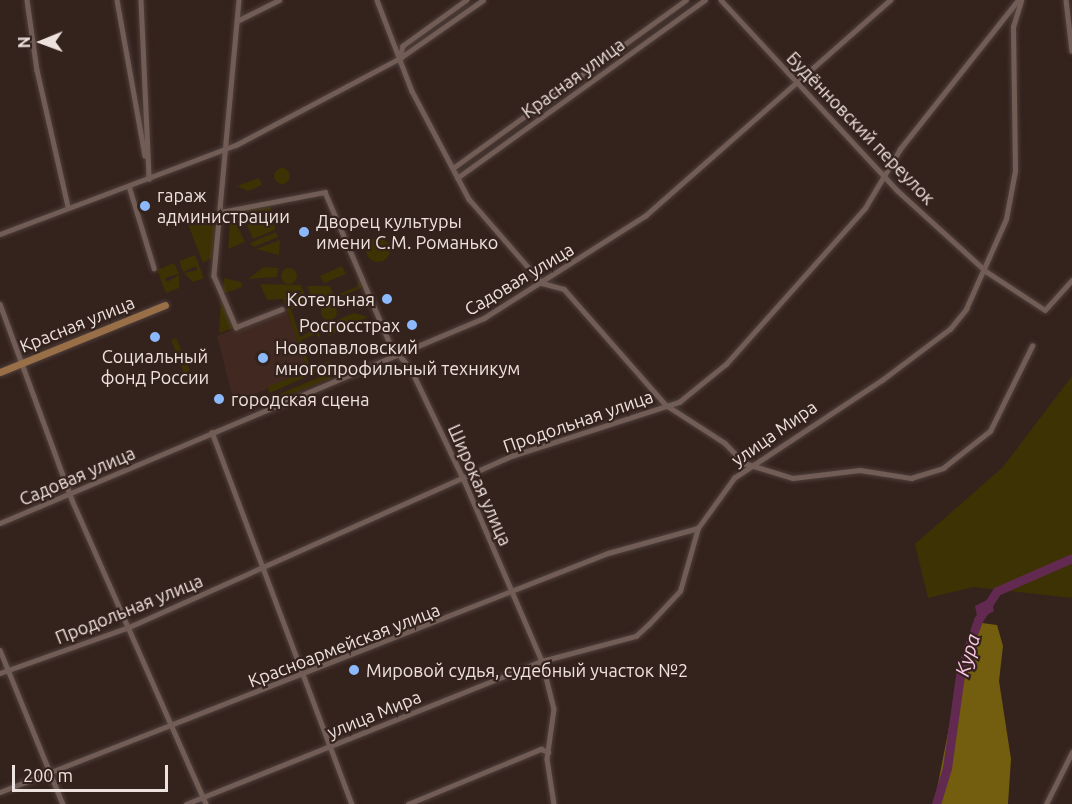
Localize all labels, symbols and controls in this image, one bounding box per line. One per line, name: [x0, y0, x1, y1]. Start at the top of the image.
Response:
north arrow: [12, 12, 72, 72]
street label: Красная улица: [517, 33, 629, 123]
text: N: [15, 36, 33, 48]
street label: Будённовский переулок: [782, 47, 940, 209]
place label: гараж администрации: [157, 185, 290, 228]
marker: гараж администрации: [138, 199, 152, 213]
place label: Дворец культуры имени С.М. Романько: [316, 211, 498, 254]
marker: Дворец культуры имени С.М. Романько: [297, 225, 311, 239]
street label: Садовая улица: [460, 238, 578, 320]
place label: Котельная: [286, 288, 375, 310]
street label: Красная улица: [16, 291, 138, 357]
marker: Котельная: [380, 292, 394, 306]
place label: Росгосстрах: [299, 314, 400, 336]
marker: Росгосстрах: [405, 318, 419, 332]
marker: Социальный фонд России: [148, 330, 162, 344]
place label: Новопавловский многопрофильный техникум: [275, 337, 520, 380]
place label: Социальный фонд России: [101, 346, 209, 388]
marker: Новопавловский многопрофильный техникум: [256, 351, 270, 365]
street label: Продольная улица: [500, 385, 656, 457]
place label: городская сцена: [231, 388, 370, 410]
marker: городская сцена: [212, 392, 226, 406]
street label: улица Мира: [727, 396, 821, 470]
street label: Широкая улица: [444, 421, 516, 549]
street label: Садовая улица: [16, 442, 138, 510]
street label: Продольная улица: [52, 570, 206, 648]
street label: Красноармейская улица: [245, 598, 443, 692]
water label: Кура: [950, 631, 984, 679]
place label: Мировой судья, судебный участок №2: [366, 659, 688, 681]
marker: Мировой судья, судебный участок №2: [347, 663, 361, 677]
street label: улица Мира: [324, 685, 424, 743]
scale bar: [15, 753, 171, 791]
text: 200 m: [23, 765, 73, 785]

